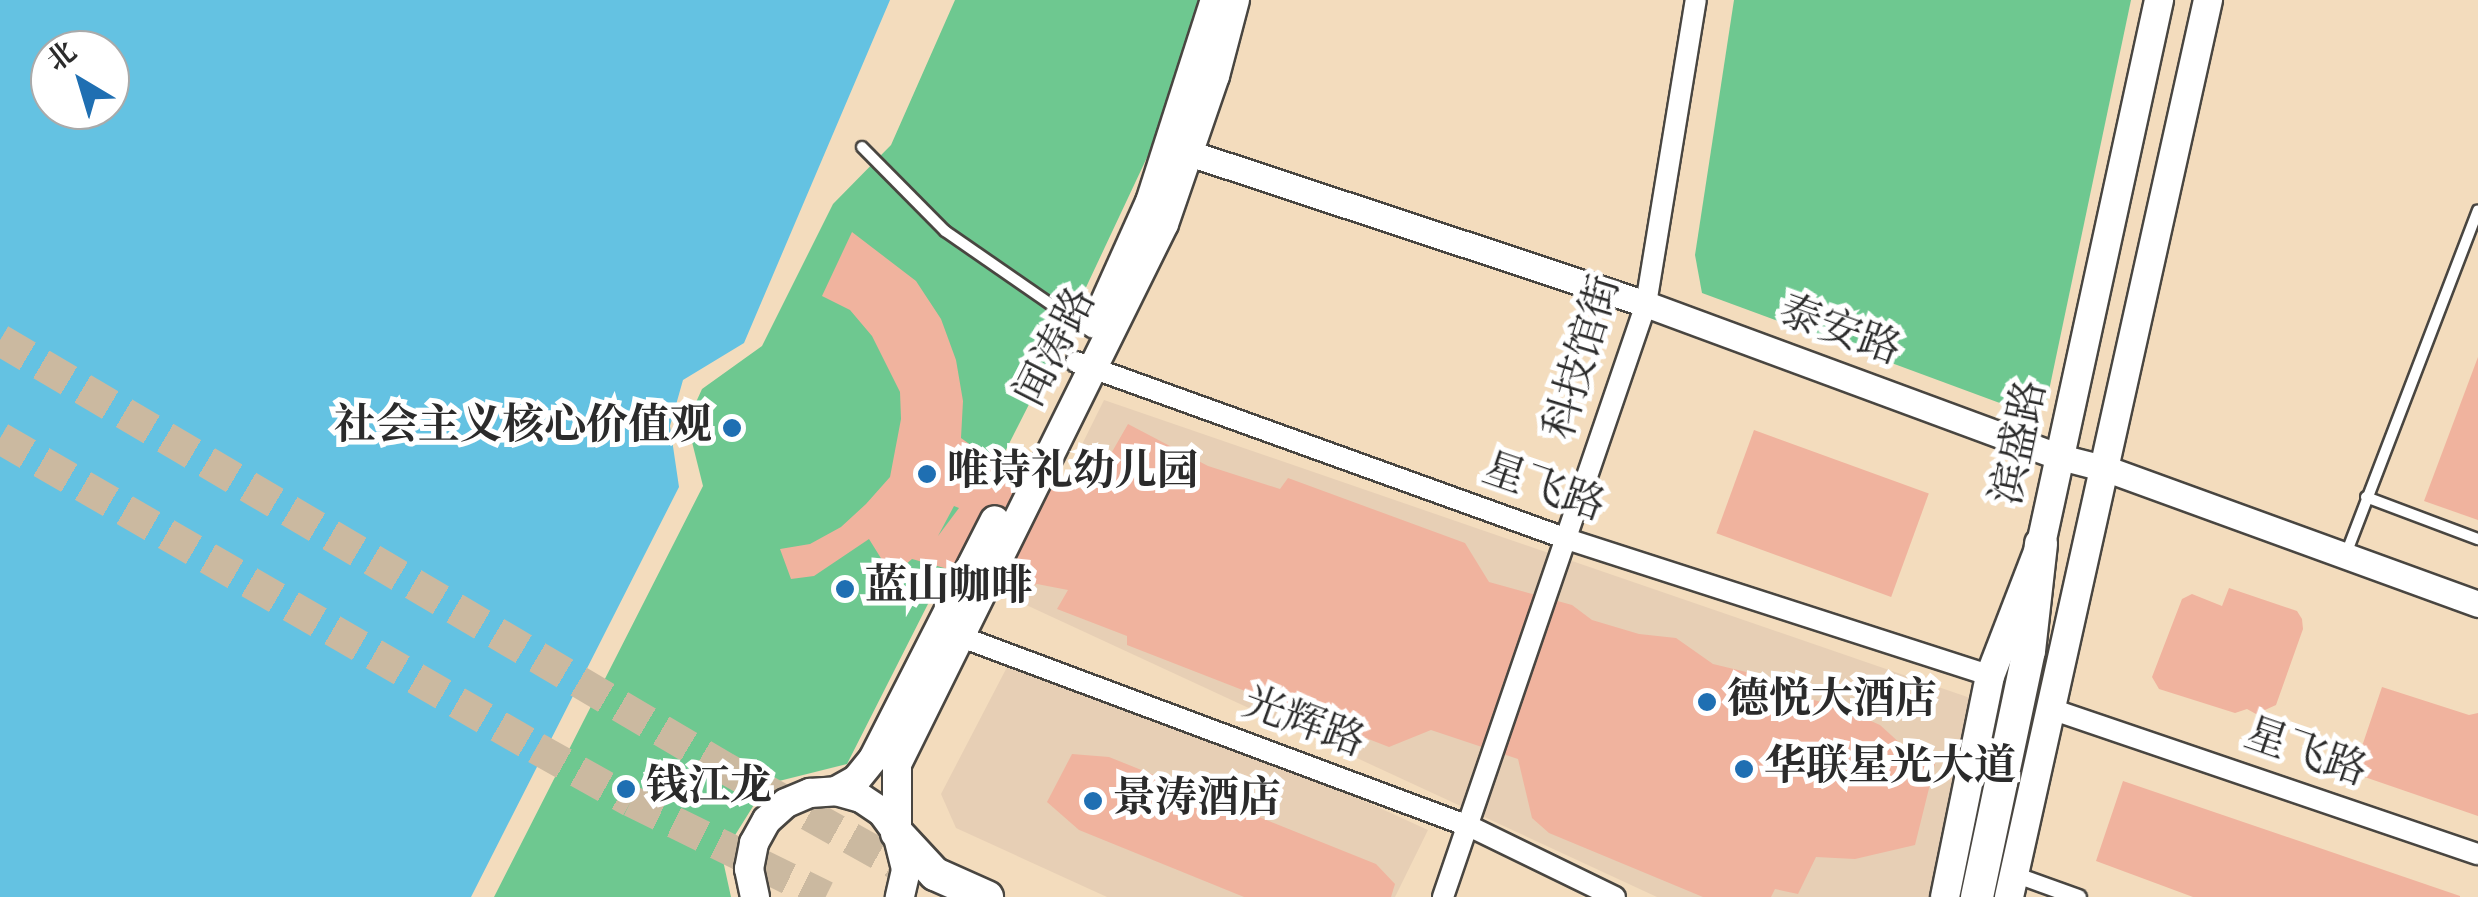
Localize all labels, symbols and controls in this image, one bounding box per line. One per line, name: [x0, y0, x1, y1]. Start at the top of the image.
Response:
north arrow: [30, 30, 130, 130]
text: 北: [39, 34, 86, 82]
street label: 科技馆街: [1536, 270, 1634, 446]
street label: 闻涛路: [1007, 280, 1109, 416]
street label: 泰安路: [1771, 288, 1907, 378]
street label: 滨盛路: [1984, 376, 2060, 510]
place label: 社会主义核心价值观: [334, 403, 712, 453]
marker: 社会主义核心价值观: [721, 417, 743, 439]
street label: 星飞路: [1475, 446, 1611, 534]
place label: 唯诗礼幼儿园: [947, 449, 1199, 499]
marker: 唯诗礼幼儿园: [916, 463, 938, 485]
place label: 蓝山咖啡: [865, 564, 1033, 614]
marker: 蓝山咖啡: [834, 578, 856, 600]
place label: 德悦大酒店: [1727, 677, 1937, 727]
street label: 光辉路: [1235, 680, 1371, 770]
marker: 德悦大酒店: [1696, 691, 1718, 713]
street label: 星飞路: [2237, 711, 2373, 799]
place label: 华联星光大道: [1764, 744, 2016, 794]
marker: 华联星光大道: [1733, 758, 1755, 780]
place label: 钱江龙: [646, 764, 772, 814]
place label: 景涛酒店: [1113, 776, 1281, 826]
marker: 钱江龙: [615, 778, 637, 800]
marker: 景涛酒店: [1082, 790, 1104, 812]

